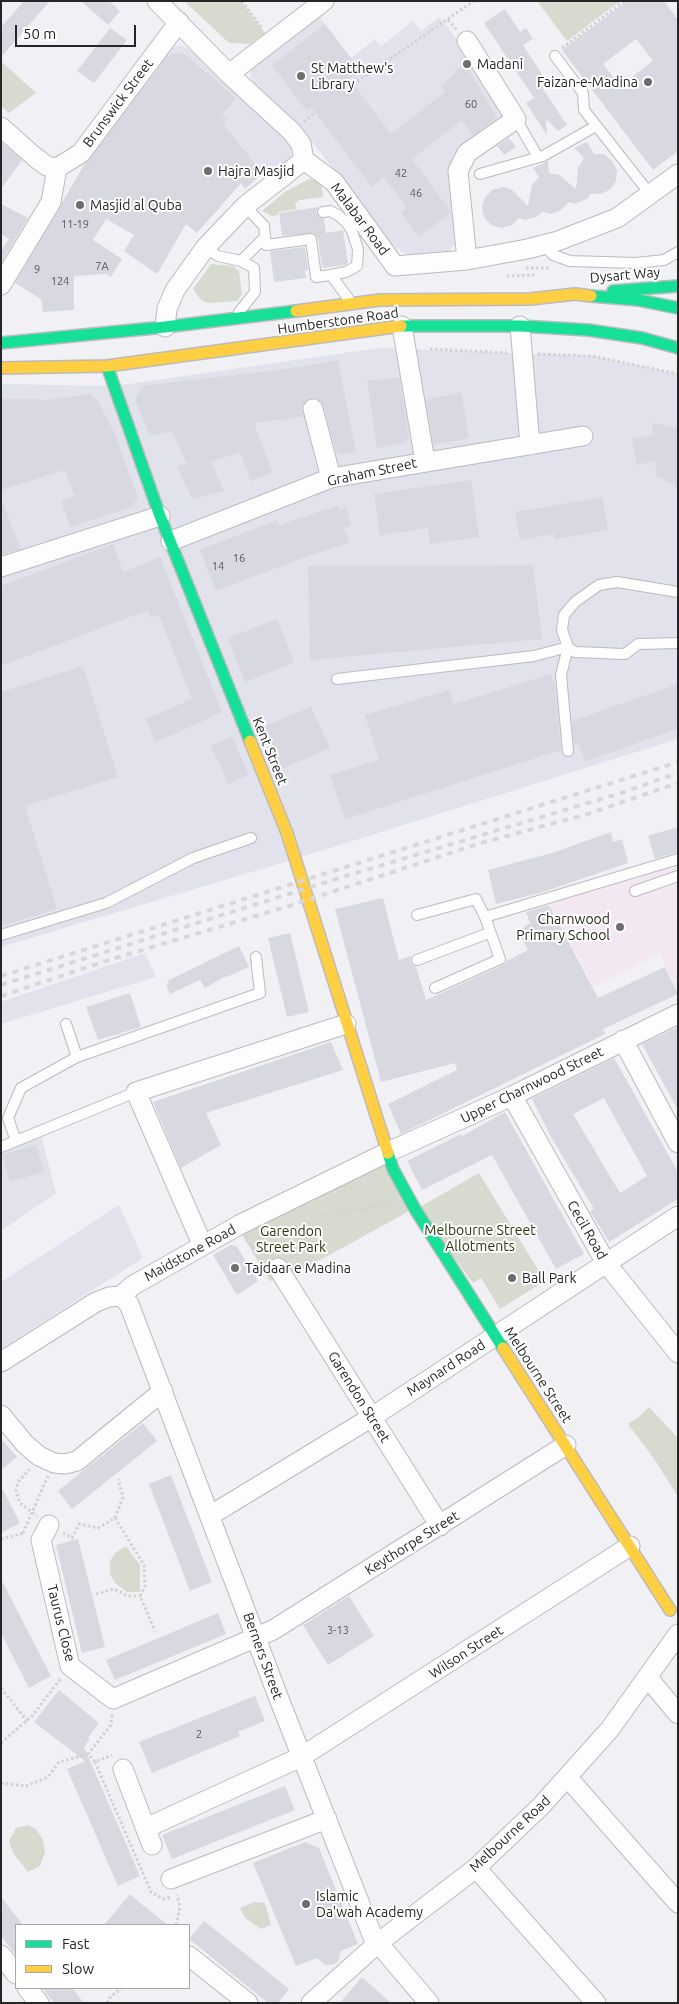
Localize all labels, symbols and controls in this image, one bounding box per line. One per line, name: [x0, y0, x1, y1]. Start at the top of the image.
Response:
scale bar: [18, 15, 139, 47]
text: 50 m: [23, 25, 56, 42]
street label: Brunswick Street: [79, 55, 157, 151]
place label: Madani: [477, 56, 523, 72]
marker: Madani: [461, 58, 473, 70]
place label: St Matthew's Library: [311, 60, 393, 92]
marker: St Matthew's Library: [295, 70, 307, 82]
place label: Faizan-e-Madina: [537, 74, 638, 90]
marker: Faizan-e-Madina: [642, 76, 654, 88]
house number: 60: [465, 97, 477, 111]
place label: Hajra Masjid: [218, 163, 294, 179]
marker: Hajra Masjid: [202, 165, 214, 177]
house number: 42: [395, 166, 407, 180]
street label: Malabar Road: [327, 179, 393, 259]
house number: 46: [410, 186, 422, 200]
place label: Masjid al Quba: [90, 197, 182, 213]
marker: Masjid al Quba: [74, 199, 86, 211]
house number: 11-19: [61, 217, 89, 231]
house number: 7A: [95, 259, 109, 273]
house number: 9: [34, 262, 40, 276]
street label: Dysart Way: [589, 264, 661, 286]
house number: 124: [51, 274, 69, 288]
street label: Humberstone Road: [276, 304, 400, 338]
street label: Graham Street: [326, 454, 418, 490]
house number: 16: [233, 551, 245, 565]
house number: 14: [212, 559, 224, 573]
street label: Kent Street: [249, 715, 291, 787]
place label: Charnwood Primary School: [516, 911, 610, 944]
marker: Charnwood Primary School: [614, 921, 626, 933]
street label: Upper Charnwood Street: [458, 1043, 606, 1127]
street label: Cecil Road: [563, 1198, 611, 1262]
street label: Maidstone Road: [141, 1221, 239, 1285]
park label: Melbourne Street Allotments: [424, 1222, 536, 1254]
park label: Garendon Street Park: [256, 1223, 326, 1256]
place label: Tajdaar e Madina: [245, 1260, 351, 1276]
marker: Tajdaar e Madina: [229, 1262, 241, 1274]
place label: Ball Park: [522, 1270, 576, 1286]
marker: Ball Park: [506, 1272, 518, 1284]
street label: Melbourne Street: [501, 1324, 575, 1426]
street label: Maynard Road: [404, 1336, 488, 1400]
street label: Garendon Street: [324, 1348, 394, 1446]
street label: Keythorpe Street: [362, 1507, 462, 1579]
street label: Taurus Close: [43, 1583, 79, 1663]
street label: Berners Street: [239, 1610, 287, 1702]
street label: Wilson Street: [426, 1622, 506, 1682]
house number: 3-13: [327, 1623, 349, 1637]
house number: 2: [196, 1727, 202, 1741]
street label: Melbourne Road: [466, 1792, 554, 1876]
place label: Islamic Da'wah Academy: [316, 1888, 423, 1920]
marker: Islamic Da'wah Academy: [300, 1898, 312, 1910]
legend: [15, 1924, 190, 1989]
text: Fast: [62, 1935, 89, 1952]
text: Slow: [62, 1960, 94, 1977]

